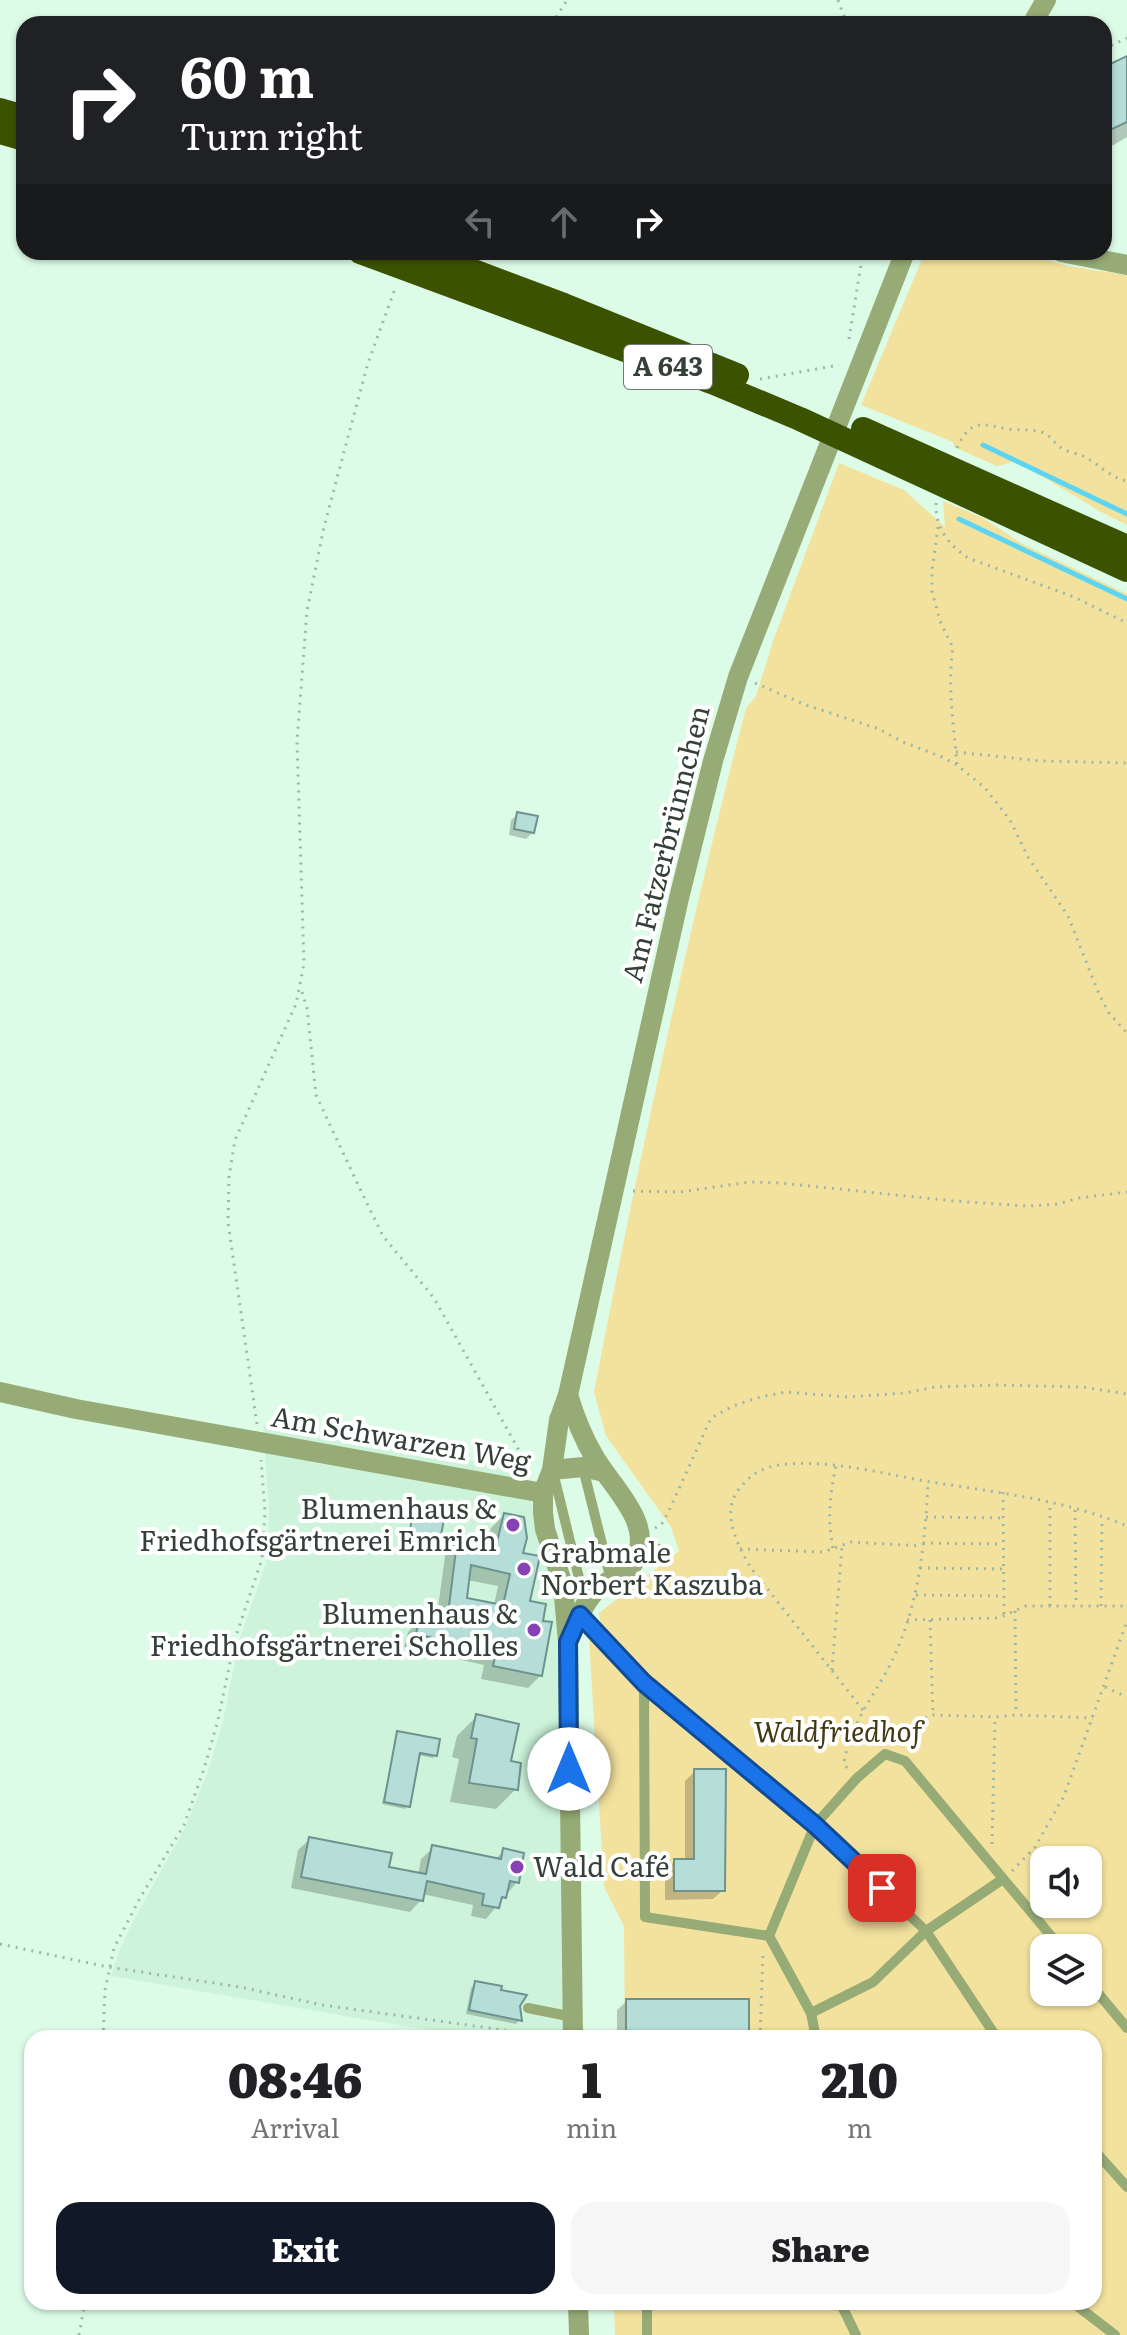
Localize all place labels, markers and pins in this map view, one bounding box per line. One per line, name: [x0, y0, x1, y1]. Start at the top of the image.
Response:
place label: Blumenhaus & Friedhofsgärtnerei Emrich: [139, 1486, 497, 1560]
marker: Blumenhaus & Friedhofsgärtnerei Emrich: [504, 1516, 522, 1534]
place label: Grabmale Norbert Kaszuba: [540, 1530, 763, 1604]
marker: Grabmale Norbert Kaszuba: [515, 1560, 533, 1578]
place label: Blumenhaus & Friedhofsgärtnerei Scholles: [150, 1591, 518, 1665]
marker: Blumenhaus & Friedhofsgärtnerei Scholles: [525, 1621, 543, 1639]
place label: Wald Café: [533, 1844, 670, 1886]
pin: [848, 1854, 916, 1922]
marker: Wald Café: [508, 1858, 526, 1876]

